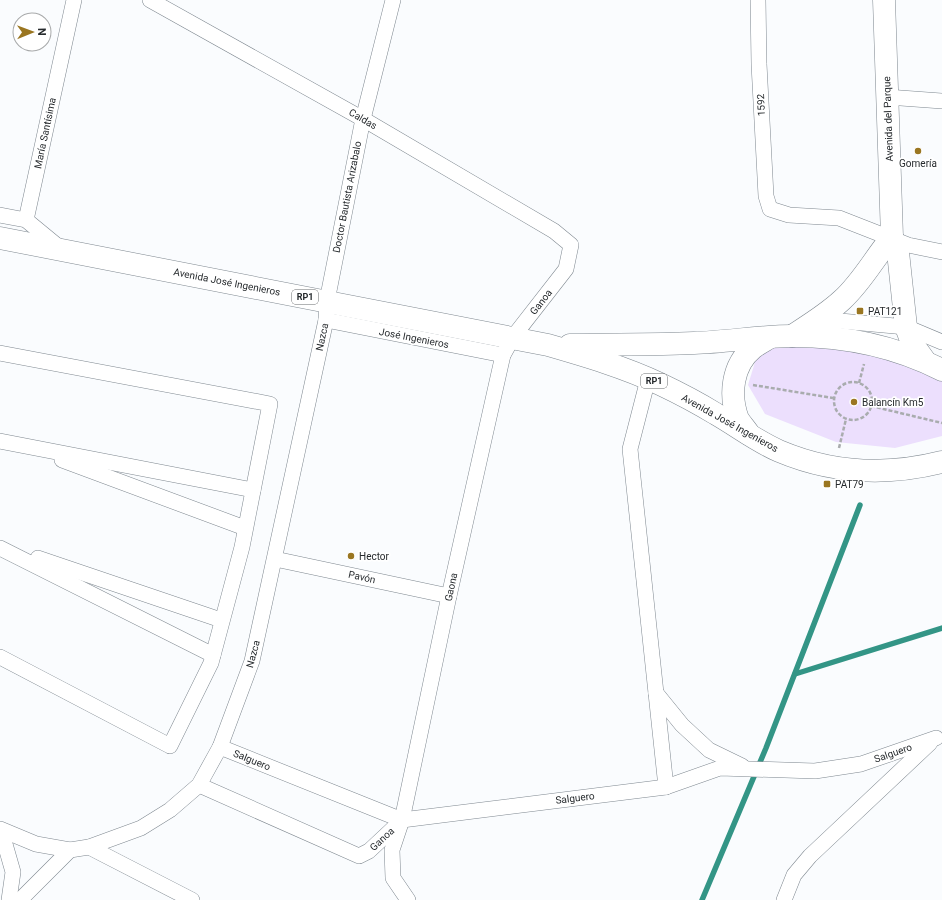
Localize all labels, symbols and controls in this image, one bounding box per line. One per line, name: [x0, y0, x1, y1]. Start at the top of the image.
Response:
north arrow: [12, 12, 52, 52]
text: N: [35, 28, 48, 36]
street label: Avenida del Parque: [881, 76, 895, 162]
street label: 1592: [755, 93, 767, 117]
street label: María Santísima: [32, 96, 58, 170]
street label: Caldas: [347, 107, 379, 131]
street label: Doctor Bautista Arizabalo: [331, 140, 363, 254]
marker: Gomería: [913, 146, 923, 156]
place label: Gomería: [899, 158, 937, 169]
street label: Avenida José Ingenieros: [173, 266, 281, 298]
street label: Ganoa: [528, 287, 554, 317]
road number: RP1: [292, 290, 318, 304]
marker: PAT121: [855, 306, 865, 316]
place label: PAT121: [868, 306, 902, 317]
street label: Nazca: [314, 322, 330, 352]
street label: José Ingenieros: [378, 326, 450, 350]
road number: RP1: [641, 374, 667, 388]
street label: Avenida José Ingenieros: [680, 392, 780, 454]
marker: Balancín Km5: [849, 397, 859, 407]
place label: Balancín Km5: [862, 397, 924, 408]
marker: PAT79: [822, 479, 832, 489]
place label: PAT79: [835, 479, 864, 490]
marker: Hector: [346, 551, 356, 561]
place label: Hector: [359, 551, 390, 562]
street label: Pavón: [347, 569, 377, 585]
street label: Gaona: [443, 572, 459, 602]
street label: Nazca: [244, 639, 262, 669]
street label: Salguero: [873, 741, 914, 765]
street label: Salguero: [232, 748, 273, 773]
street label: Salguero: [555, 790, 595, 806]
street label: Ganoa: [368, 825, 396, 853]

